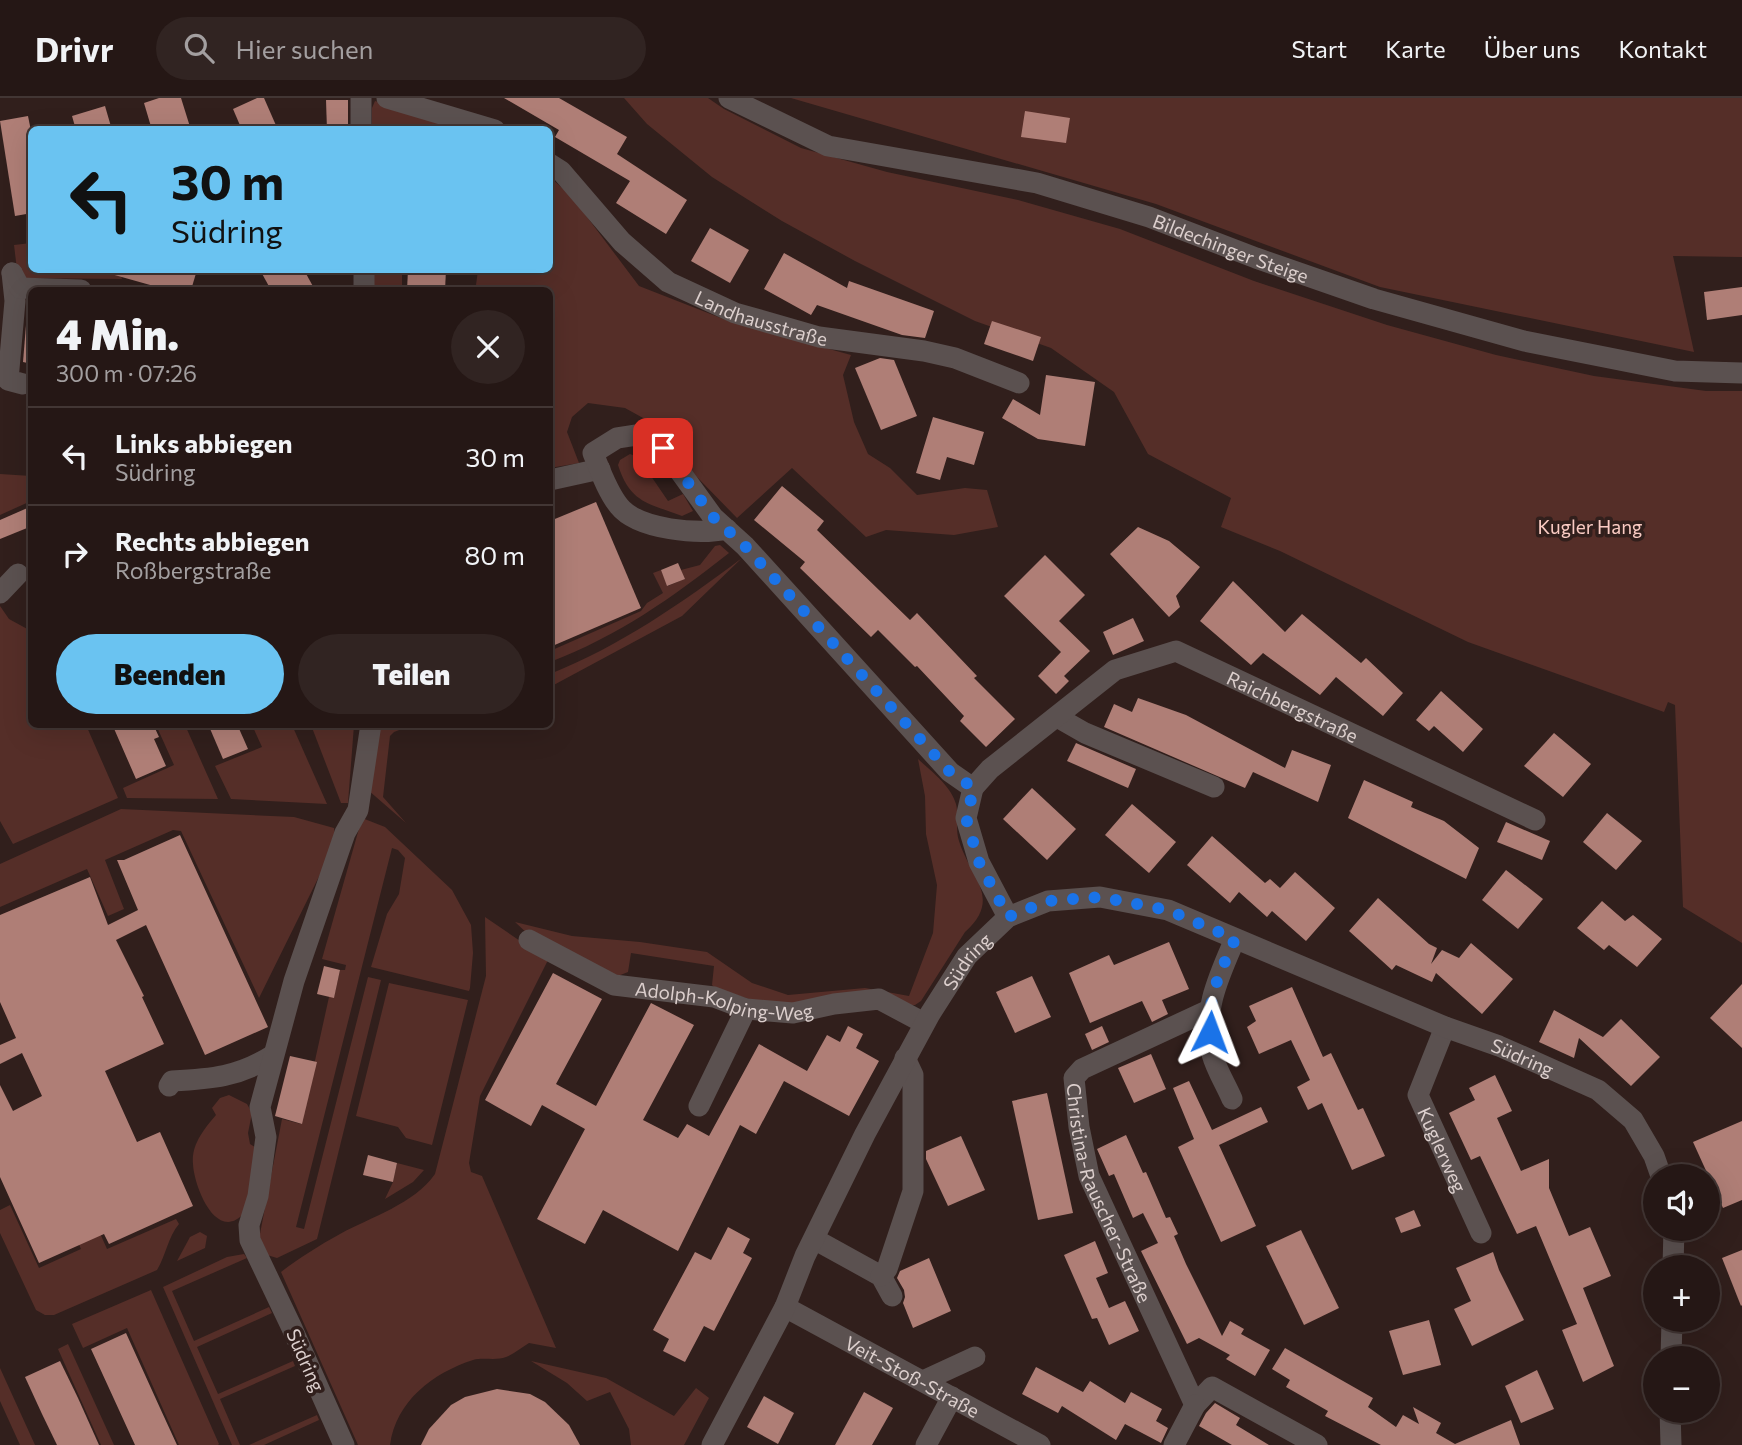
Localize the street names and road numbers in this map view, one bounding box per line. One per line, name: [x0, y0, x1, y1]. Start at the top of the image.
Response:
street label: Bildechinger Steige: [1150, 208, 1312, 287]
street label: Landhausstraße: [692, 285, 829, 349]
street label: Raichbergstraße: [1224, 665, 1362, 747]
street label: Südring: [937, 928, 996, 994]
street label: Adolph-Kolping-Weg: [634, 976, 815, 1025]
street label: Südring: [1488, 1033, 1558, 1081]
street label: Christina-Rauscher-Straße: [1063, 1082, 1157, 1306]
street label: Kuglerweg: [1413, 1103, 1472, 1196]
street label: Südring: [282, 1325, 330, 1395]
street label: Veit-Stoß-Straße: [841, 1330, 984, 1422]

